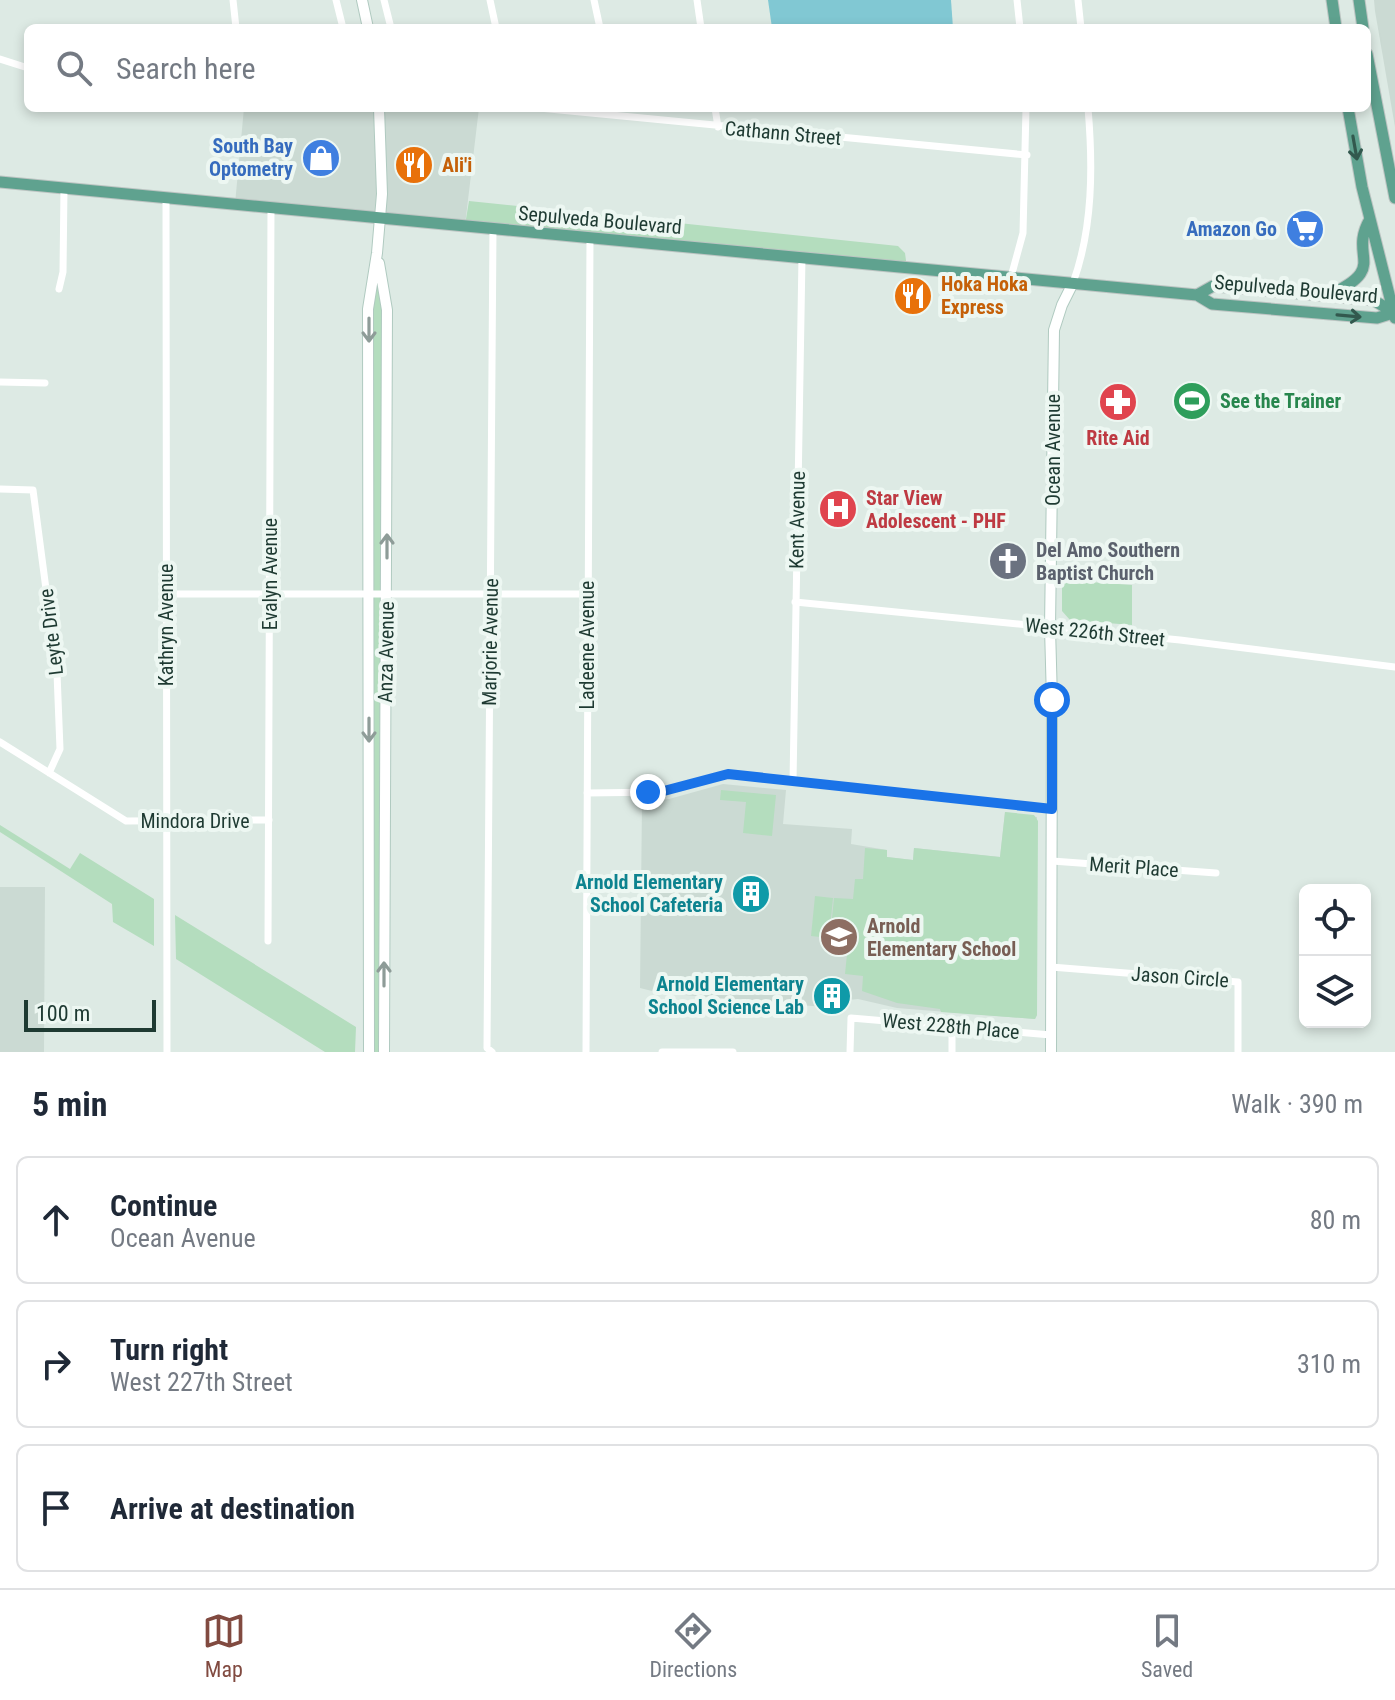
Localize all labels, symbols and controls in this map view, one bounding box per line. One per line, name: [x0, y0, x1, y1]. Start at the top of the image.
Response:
search box: [24, 24, 1371, 112]
icon: search: [52, 46, 96, 90]
text: Search here: [116, 51, 256, 86]
street label: Cathann Street: [724, 116, 842, 150]
place label: South Bay Optometry: [209, 134, 293, 181]
one-way arrow: [1348, 134, 1363, 160]
shop icon: South Bay Optometry: [300, 137, 342, 179]
restaurant icon: Ali'i: [393, 144, 435, 186]
place label: Ali'i: [442, 153, 472, 177]
street label: Sepulveda Boulevard: [517, 201, 683, 239]
supermarket icon: Amazon Go: [1284, 208, 1326, 250]
place label: Amazon Go: [1186, 217, 1277, 241]
street label: Sepulveda Boulevard: [1213, 270, 1379, 308]
place label: Hoka Hoka Express: [941, 272, 1028, 319]
restaurant icon: Hoka Hoka Express: [892, 275, 934, 317]
one-way arrow: [1335, 309, 1362, 324]
one-way arrow: [361, 316, 376, 343]
sports icon: See the Trainer: [1171, 380, 1213, 422]
pharmacy icon: Rite Aid: [1097, 381, 1139, 423]
place label: See the Trainer: [1220, 389, 1342, 413]
street label: Ocean Avenue: [1041, 394, 1065, 506]
place label: Rite Aid: [1086, 426, 1150, 450]
street label: Kent Avenue: [784, 471, 810, 569]
place label: Star View Adolescent - PHF: [866, 486, 1006, 533]
hospital icon: Star View Adolescent - PHF: [817, 488, 859, 530]
street label: Evalyn Avenue: [258, 518, 282, 630]
one-way arrow: [379, 533, 395, 560]
place label: Del Amo Southern Baptist Church: [1036, 538, 1180, 585]
church icon: Del Amo Southern Baptist Church: [987, 540, 1029, 582]
street label: Kathryn Avenue: [154, 564, 178, 686]
street label: Marjorie Avenue: [477, 578, 503, 706]
street label: Ladeene Avenue: [575, 581, 599, 710]
street label: Leyte Drive: [34, 587, 68, 677]
street label: Anza Avenue: [373, 601, 399, 703]
street label: West 226th Street: [1024, 613, 1166, 651]
route start: [1034, 682, 1070, 718]
one-way arrow: [361, 716, 377, 743]
route end: [630, 774, 666, 810]
street label: Mindora Drive: [140, 809, 250, 833]
street label: Merit Place: [1088, 852, 1180, 882]
place label: Arnold Elementary School Cafeteria: [575, 870, 723, 917]
building icon: Arnold Elementary School Cafeteria: [730, 873, 772, 915]
map controls: [1299, 884, 1371, 1028]
button: locate: [1299, 884, 1371, 956]
place label: Arnold Elementary School: [867, 914, 1016, 961]
school or university icon: Arnold Elementary School: [818, 916, 860, 958]
button: layers: [1299, 956, 1371, 1028]
one-way arrow: [376, 961, 392, 988]
street label: Jason Circle: [1130, 962, 1230, 992]
place label: Arnold Elementary School Science Lab: [648, 972, 804, 1019]
building icon: Arnold Elementary School Science Lab: [811, 975, 853, 1017]
scale bar: [24, 996, 156, 1032]
text: 100 m: [36, 1001, 90, 1026]
street label: West 228th Place: [881, 1008, 1021, 1044]
text: 5 min: [32, 1084, 108, 1124]
text: Walk · 390 m: [1231, 1089, 1363, 1119]
text: Continue: [110, 1188, 217, 1223]
icon: ahead: [34, 1198, 78, 1242]
text: 80 m: [1310, 1205, 1361, 1235]
text: Ocean Avenue: [110, 1223, 256, 1253]
text: Turn right: [110, 1332, 228, 1367]
icon: right: [34, 1342, 78, 1386]
text: 310 m: [1297, 1349, 1361, 1379]
text: West 227th Street: [110, 1367, 293, 1397]
icon: arrive: [34, 1486, 78, 1530]
text: Arrive at destination: [110, 1491, 355, 1526]
tab: Map: [202, 1609, 246, 1682]
tab: Directions: [649, 1609, 737, 1682]
tab: Saved: [1141, 1609, 1193, 1682]

